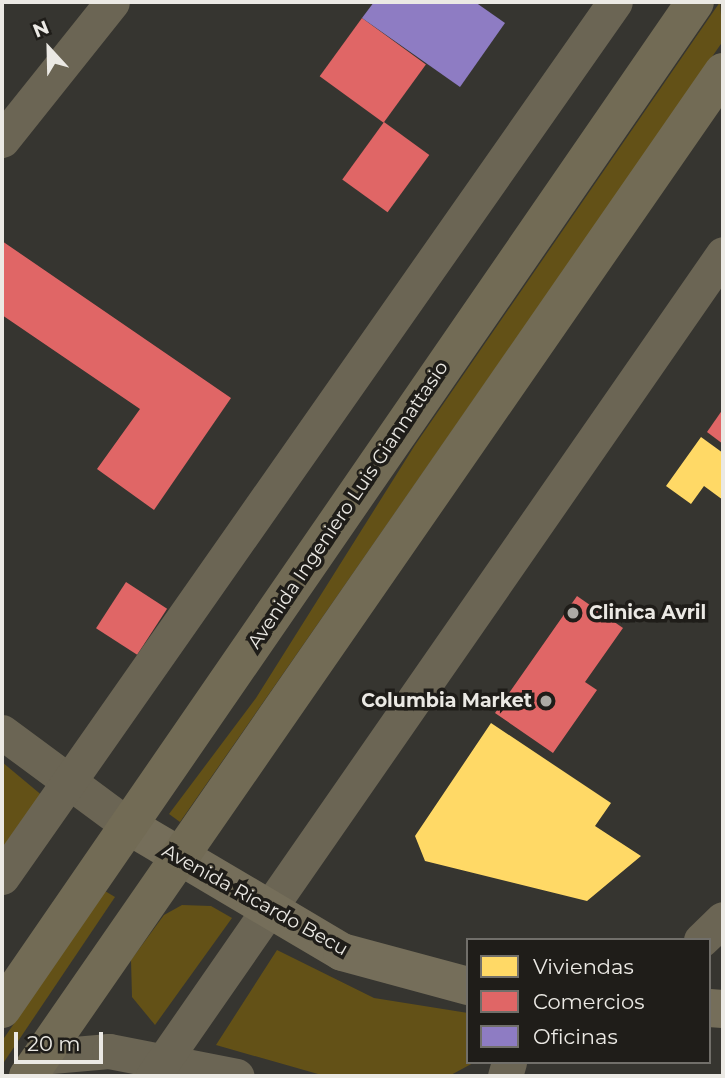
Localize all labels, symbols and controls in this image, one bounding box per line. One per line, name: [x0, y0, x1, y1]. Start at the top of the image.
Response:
north arrow: [14, 14, 84, 84]
text: N: [30, 16, 52, 43]
street label: Avenida Ingeniero Luis Giannattasio: [243, 357, 453, 653]
place label: Clinica Avril: [589, 602, 706, 624]
marker: Clinica Avril: [563, 603, 583, 623]
place label: Columbia Market: [361, 690, 532, 712]
marker: Columbia Market: [538, 693, 554, 709]
street label: Avenida Ricardo Becu: [158, 839, 352, 961]
legend: [466, 938, 711, 1064]
text: Viviendas: [533, 954, 634, 979]
text: Comercios: [533, 989, 644, 1014]
scale bar: [18, 1018, 107, 1062]
text: Oficinas: [533, 1024, 618, 1049]
text: 20 m: [27, 1031, 81, 1056]

